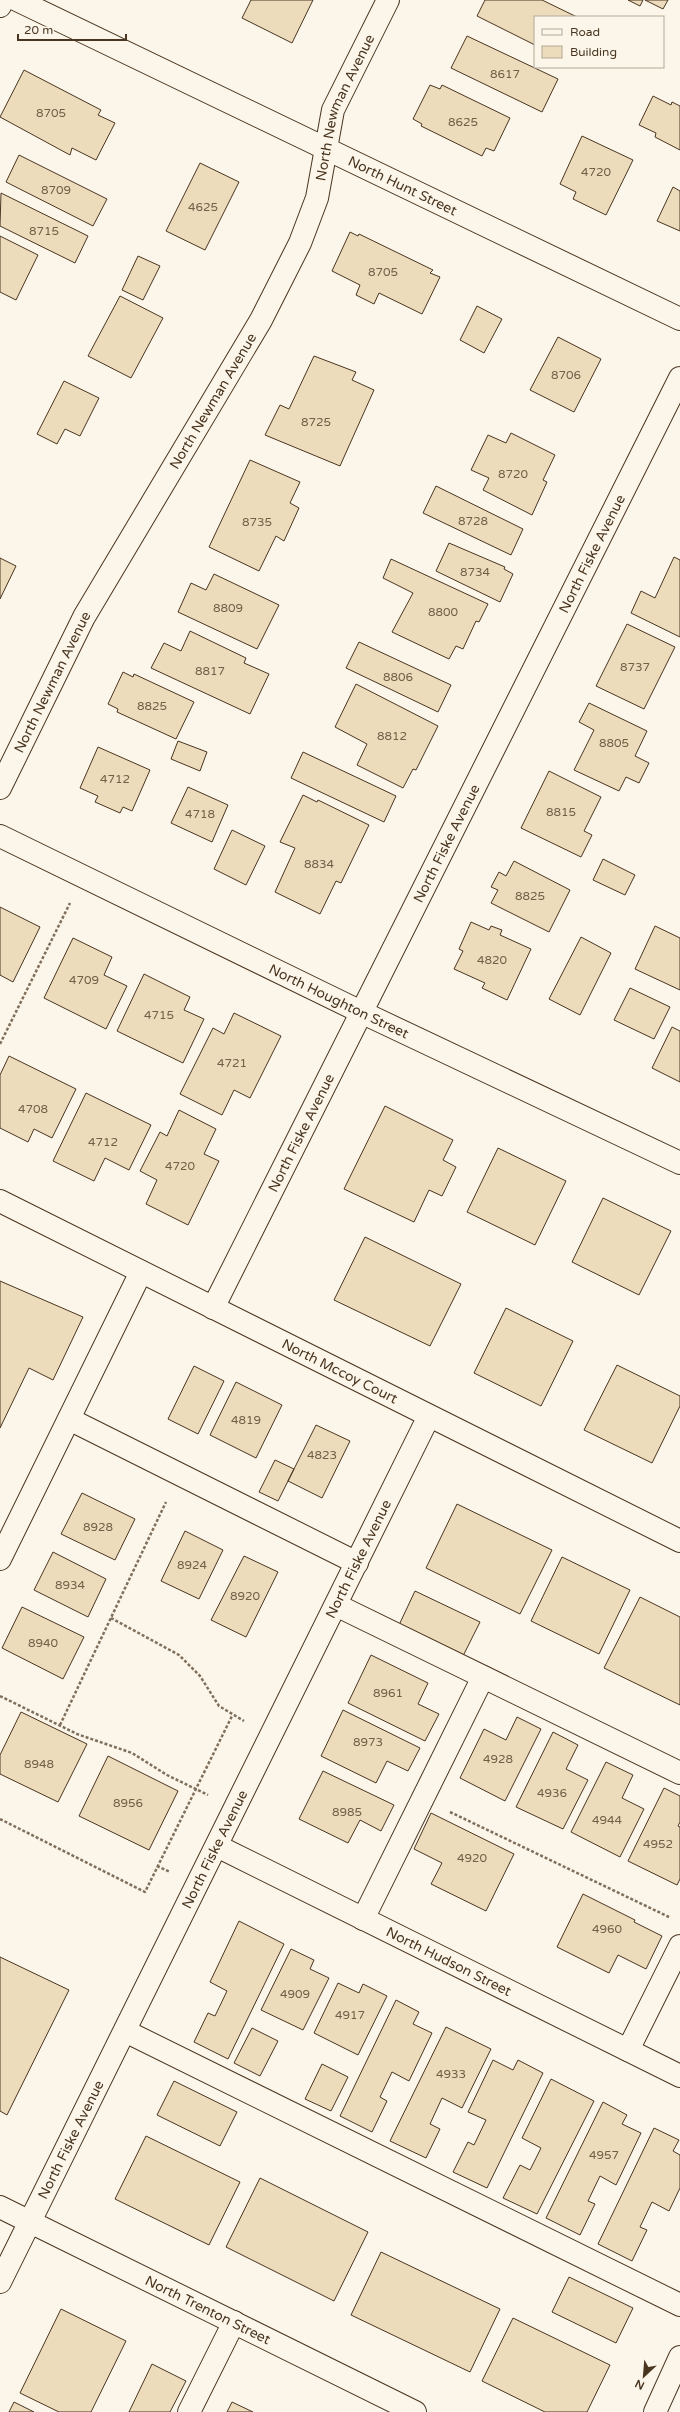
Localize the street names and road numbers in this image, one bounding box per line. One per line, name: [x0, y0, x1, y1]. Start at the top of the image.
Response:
street label: North Newman Avenue: [312, 32, 378, 182]
street label: North Hunt Street: [345, 153, 460, 220]
street label: North Newman Avenue: [166, 330, 260, 472]
street label: North Fiske Avenue: [555, 492, 629, 616]
street label: North Newman Avenue: [11, 608, 94, 756]
street label: North Fiske Avenue: [410, 781, 484, 906]
street label: North Houghton Street: [266, 960, 412, 1043]
street label: North Fiske Avenue: [265, 1071, 338, 1195]
street label: North Mccoy Court: [279, 1335, 401, 1408]
street label: North Fiske Avenue: [322, 1497, 395, 1621]
street label: North Fiske Avenue: [178, 1787, 251, 1912]
street label: North Hudson Street: [383, 1923, 515, 2000]
street label: North Fiske Avenue: [34, 2078, 108, 2202]
street label: North Trenton Street: [142, 2272, 274, 2349]

